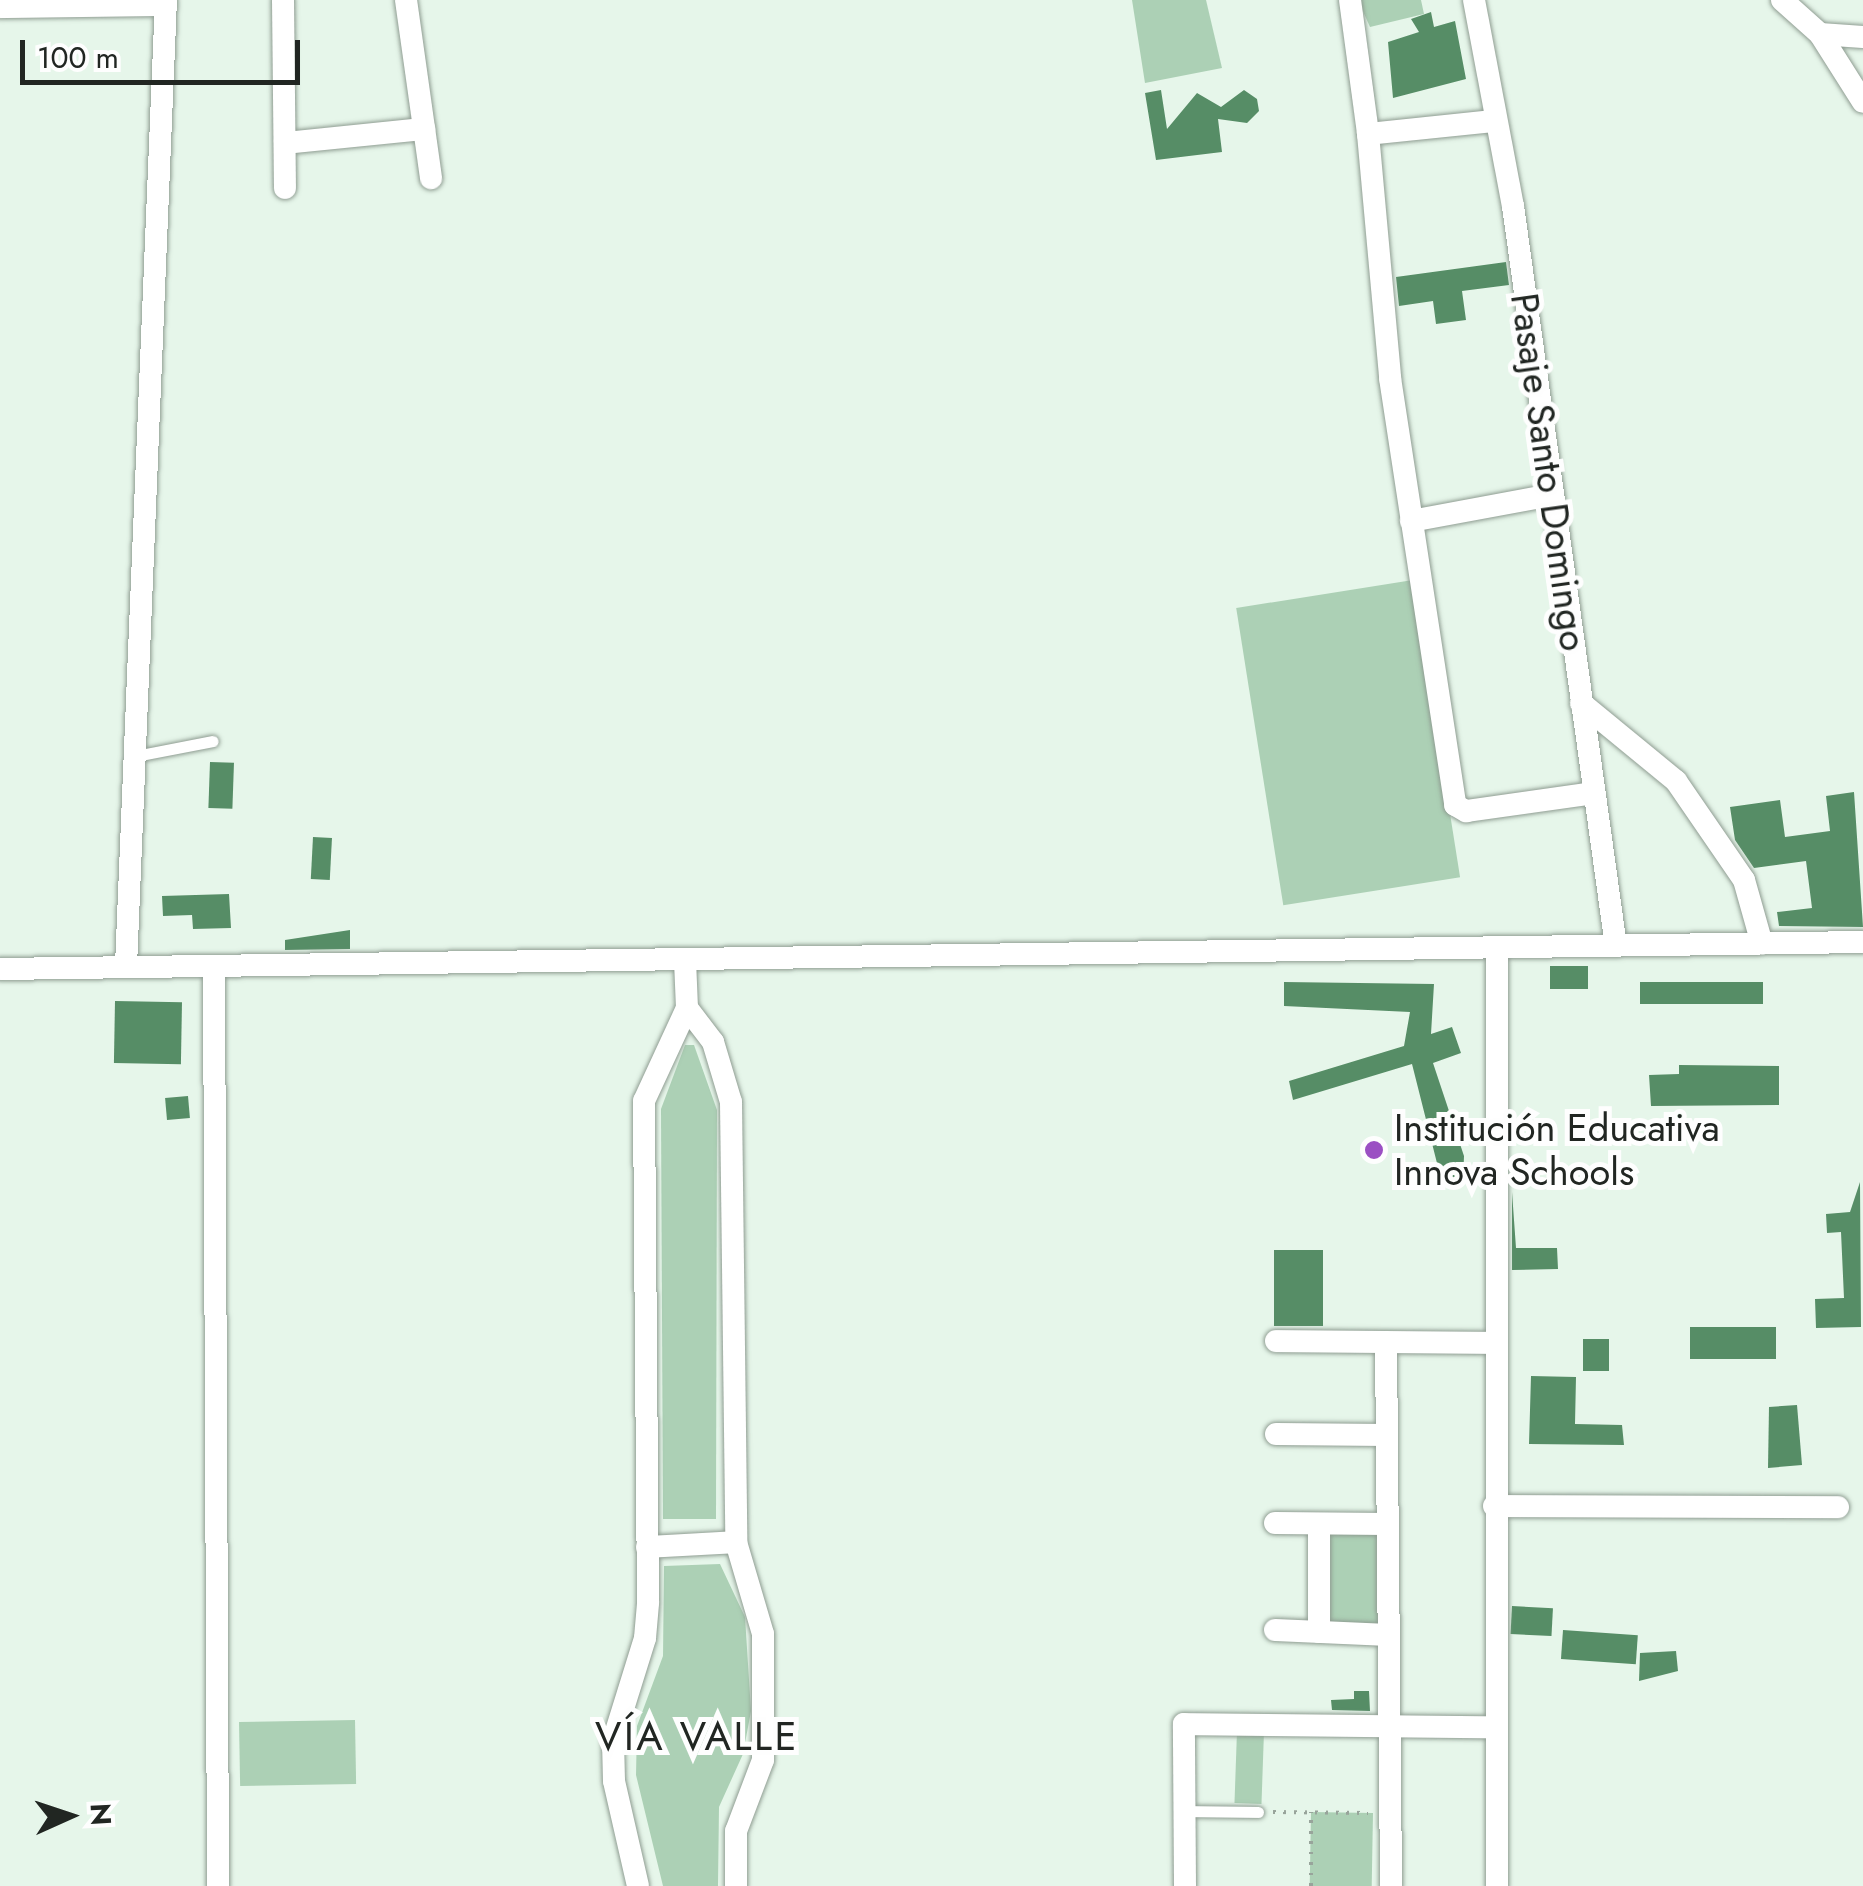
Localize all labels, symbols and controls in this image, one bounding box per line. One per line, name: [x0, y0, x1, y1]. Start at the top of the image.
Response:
scale bar: [25, 20, 305, 82]
text: 100 m: [37, 36, 119, 79]
street label: Pasaje Santo Domingo: [1501, 290, 1597, 654]
place label: Institución Educativa Innova Schools: [1394, 1105, 1720, 1194]
marker: Institución Educativa Innova Schools: [1363, 1139, 1385, 1161]
district label: VÍA VALLE: [595, 1712, 799, 1760]
north arrow: [20, 1766, 120, 1866]
text: N: [79, 1802, 122, 1827]

